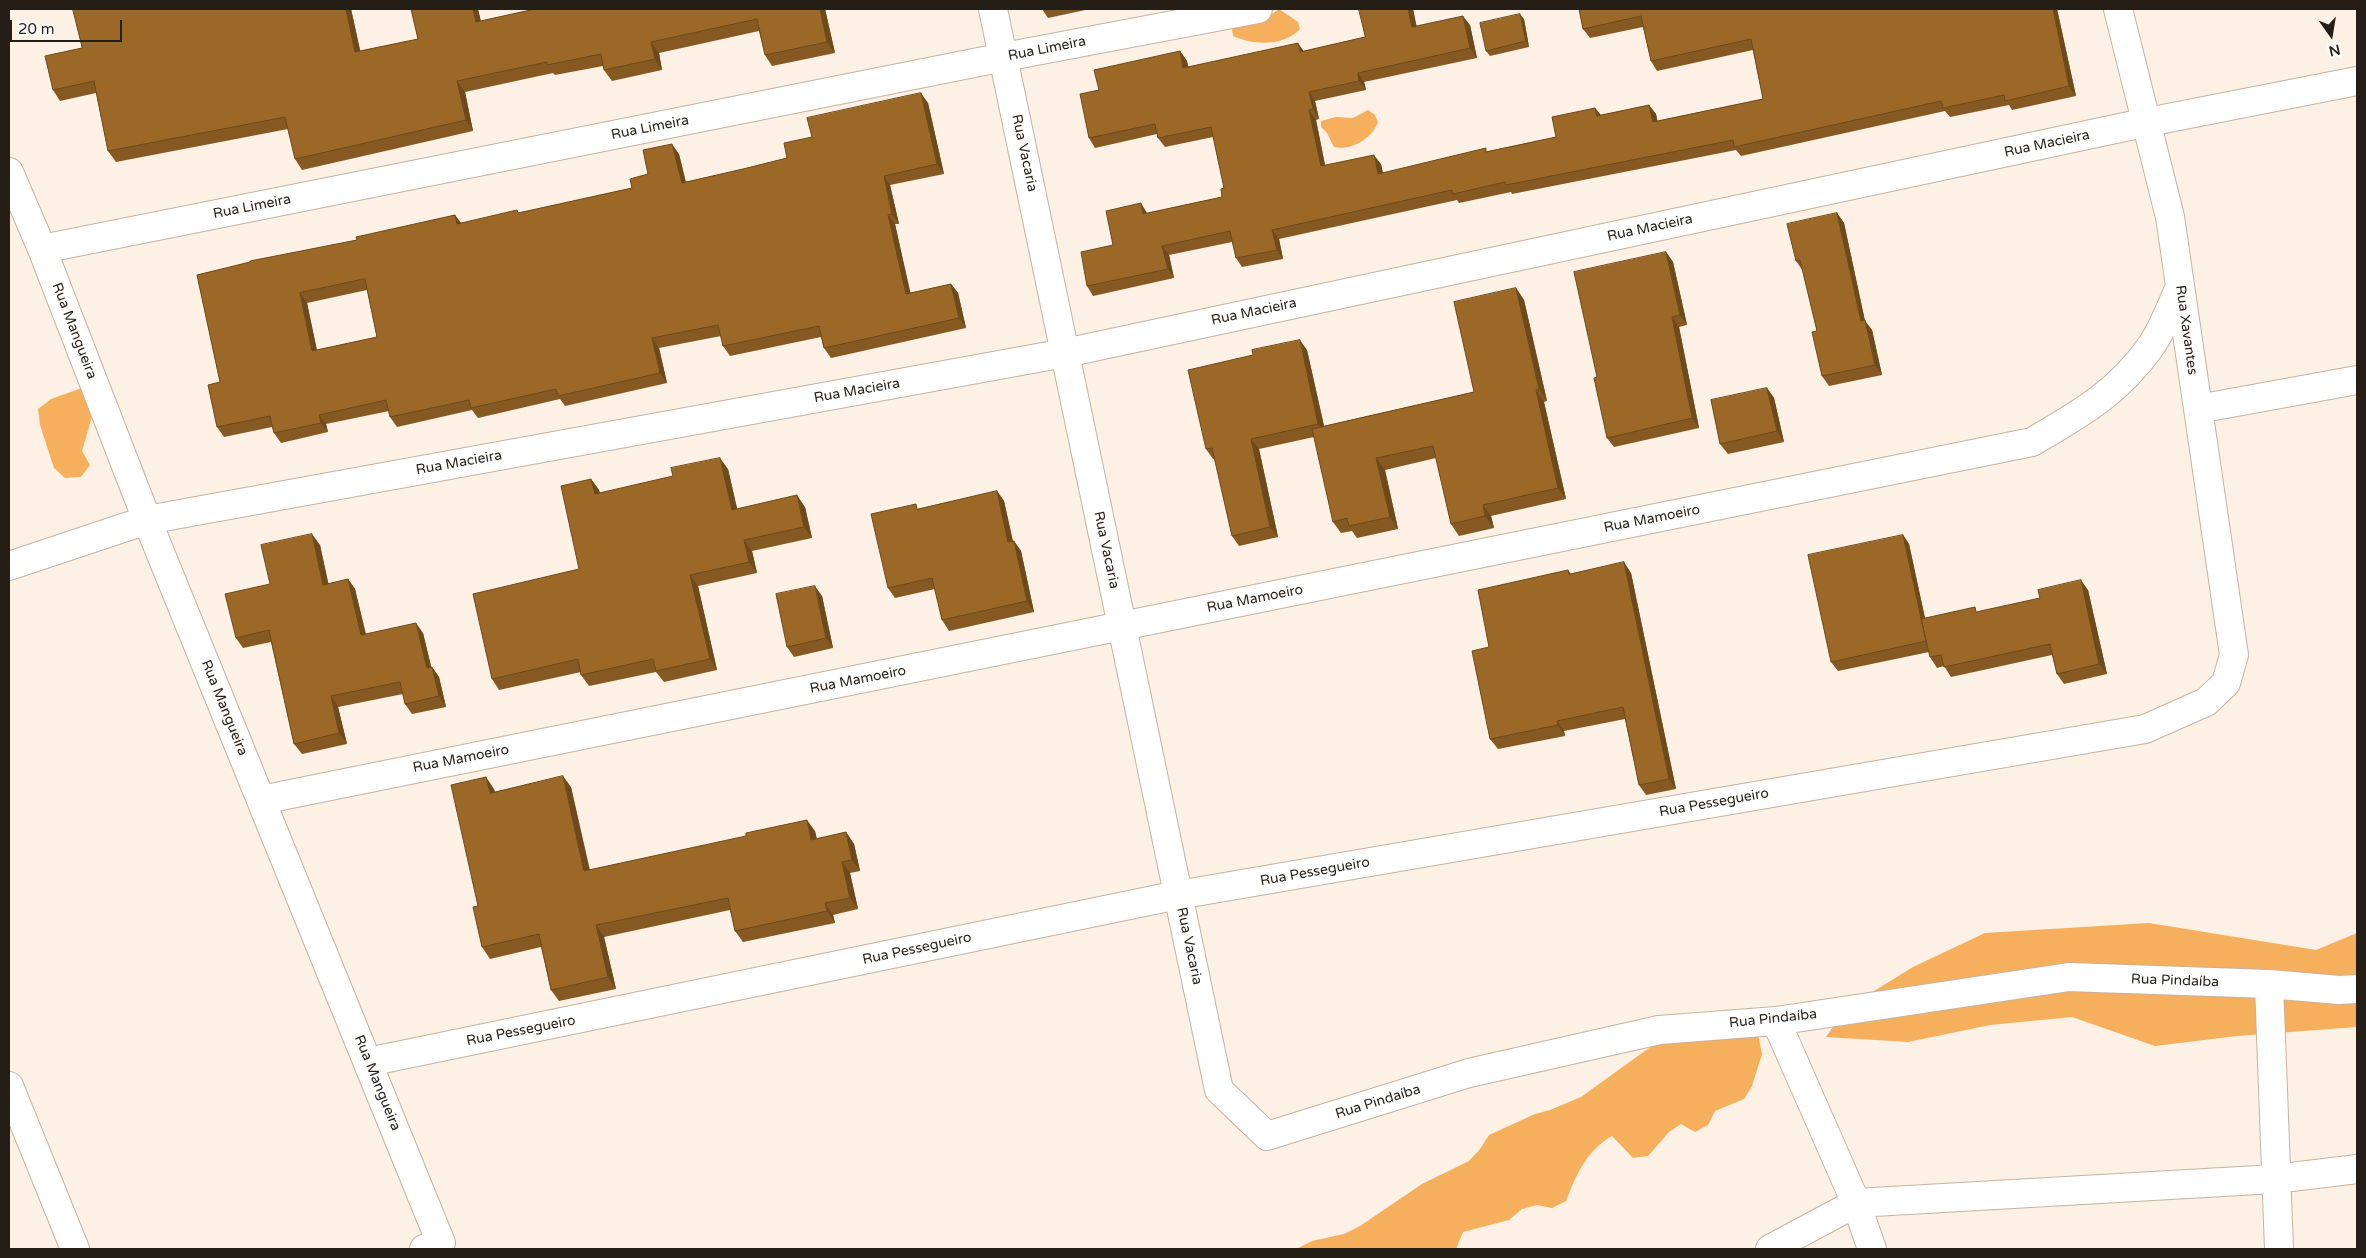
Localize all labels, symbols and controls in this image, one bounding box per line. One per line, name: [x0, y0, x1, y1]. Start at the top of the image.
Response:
scale bar: [12, 10, 125, 42]
north arrow: [2306, 10, 2356, 60]
text: 20 m: [18, 20, 55, 38]
street label: Rua Limeira: [1007, 33, 1087, 65]
text: N: [2327, 41, 2342, 60]
street label: Rua Limeira: [610, 112, 690, 144]
street label: Rua Vacaria: [1008, 113, 1040, 193]
street label: Rua Macieira: [2003, 127, 2091, 161]
street label: Rua Limeira: [212, 191, 292, 223]
street label: Rua Macieira: [1606, 211, 1694, 245]
street label: Rua Mangueira: [48, 280, 100, 382]
street label: Rua Xavantes: [2171, 284, 2201, 376]
street label: Rua Macieira: [1210, 295, 1298, 329]
street label: Rua Macieira: [813, 375, 901, 407]
street label: Rua Macieira: [415, 447, 503, 479]
street label: Rua Mamoeiro: [1602, 501, 1702, 537]
street label: Rua Vacaria: [1090, 510, 1122, 590]
street label: Rua Mamoeiro: [1205, 581, 1305, 617]
street label: Rua Mangueira: [197, 658, 251, 758]
street label: Rua Mamoeiro: [808, 662, 908, 698]
street label: Rua Mamoeiro: [411, 741, 511, 777]
street label: Rua Pessegueiro: [1658, 785, 1770, 821]
street label: Rua Pessegueiro: [1259, 854, 1371, 890]
street label: Rua Vacaria: [1173, 906, 1205, 986]
street label: Rua Pessegueiro: [861, 929, 973, 969]
street label: Rua Pindaíba: [2131, 971, 2219, 991]
street label: Rua Pindaíba: [1728, 1006, 1818, 1032]
street label: Rua Pessegueiro: [465, 1012, 577, 1050]
street label: Rua Mangueira: [350, 1033, 404, 1133]
street label: Rua Pindaíba: [1333, 1081, 1423, 1123]

